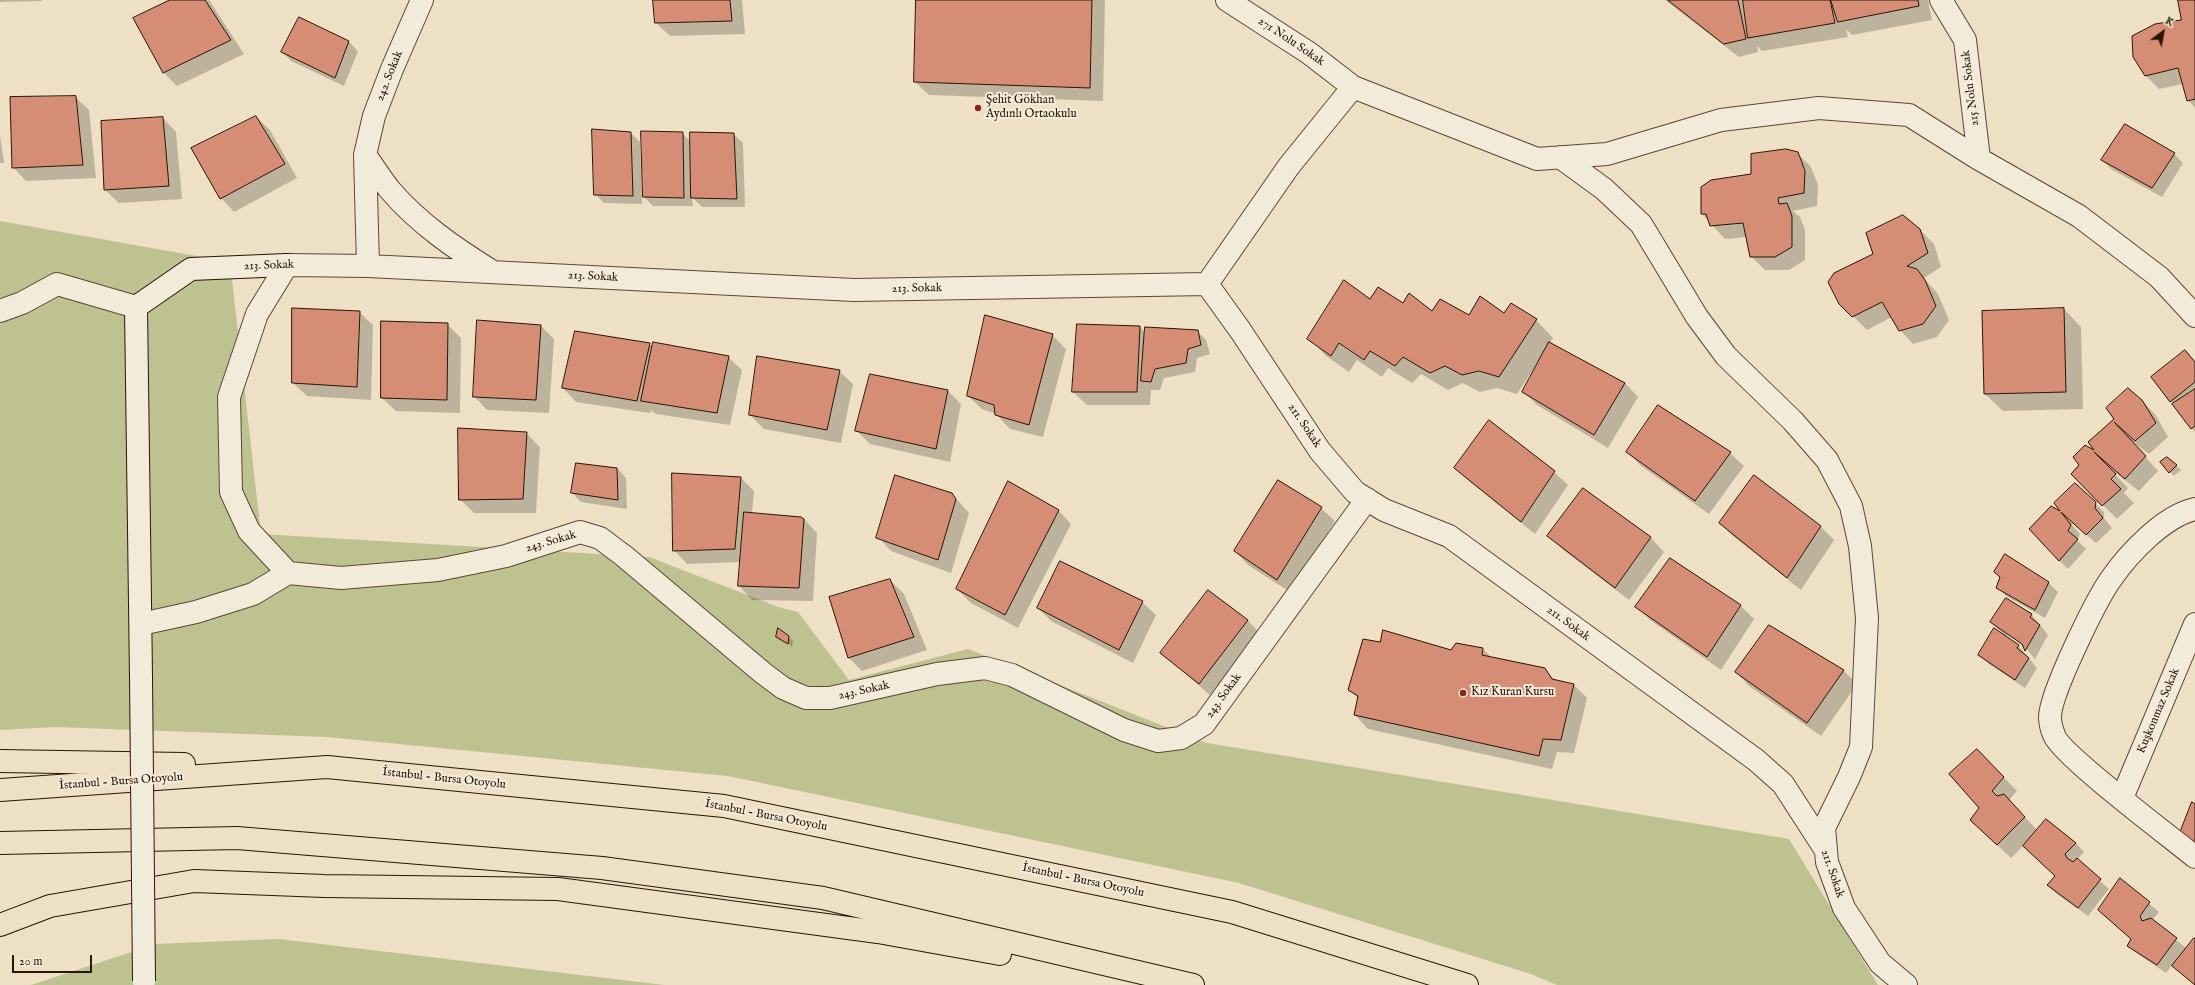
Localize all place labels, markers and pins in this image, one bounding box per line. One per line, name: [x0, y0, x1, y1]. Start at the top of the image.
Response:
place label: Şehit Gökhan Aydınlı Ortaokulu: [986, 94, 1077, 122]
marker: Şehit Gökhan Aydınlı Ortaokulu: [973, 103, 983, 113]
place label: Kız Kuran Kursu: [1471, 686, 1554, 700]
marker: Kız Kuran Kursu: [1458, 688, 1468, 698]

